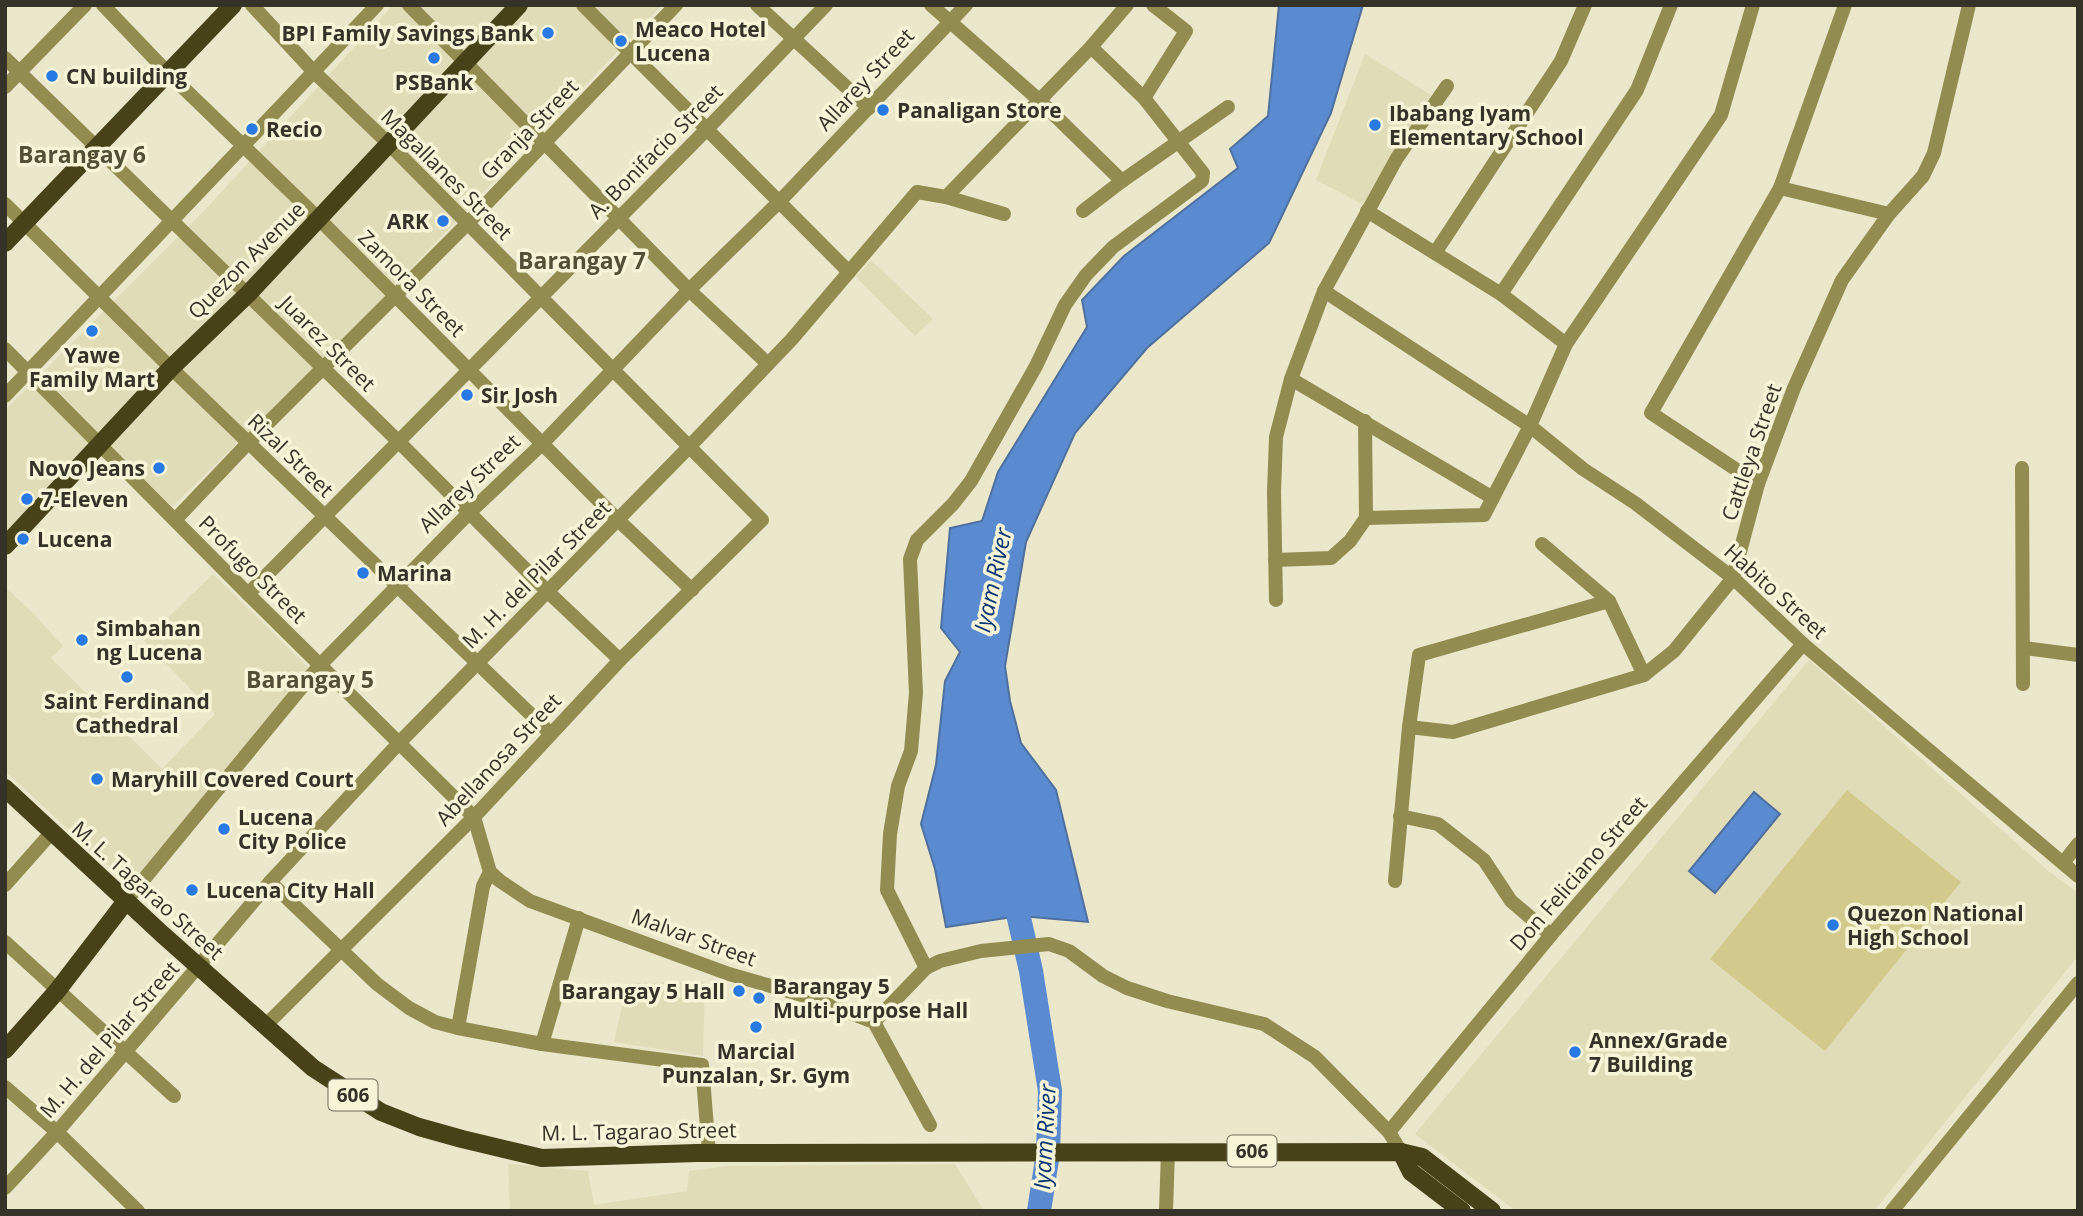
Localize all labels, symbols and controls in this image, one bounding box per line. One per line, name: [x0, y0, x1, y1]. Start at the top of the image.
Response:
place label: Meaco Hotel Lucena: [635, 15, 766, 67]
place label: BPI Family Savings Bank: [281, 19, 535, 47]
street label: Allarey Street: [810, 22, 920, 136]
marker: BPI Family Savings Bank: [540, 25, 556, 41]
marker: Meaco Hotel Lucena: [613, 33, 629, 49]
marker: PSBank: [426, 50, 442, 66]
place label: CN building: [66, 62, 187, 90]
marker: CN building: [44, 68, 60, 84]
place label: PSBank: [395, 68, 474, 96]
street label: Granja Street: [474, 73, 584, 185]
street label: A. Bonifacio Street: [582, 78, 728, 224]
place label: Panaligan Store: [897, 96, 1062, 124]
place label: Ibabang Iyam Elementary School: [1389, 99, 1584, 151]
street label: Magallanes Street: [375, 102, 519, 246]
marker: Panaligan Store: [875, 102, 891, 118]
place label: Recio: [266, 115, 322, 143]
marker: Ibabang Iyam Elementary School: [1367, 117, 1383, 133]
marker: Recio: [244, 121, 260, 137]
district label: Barangay 6: [18, 138, 146, 170]
street label: Quezon Avenue: [181, 195, 311, 325]
place label: ARK: [387, 207, 429, 235]
marker: ARK: [435, 213, 451, 229]
street label: Zamora Street: [353, 224, 471, 342]
district label: Barangay 7: [518, 244, 646, 276]
street label: Juarez Street: [273, 288, 382, 397]
marker: Yawe Family Mart: [84, 323, 100, 339]
place label: Yawe Family Mart: [29, 341, 155, 393]
street label: Cattleya Street: [1714, 380, 1788, 524]
place label: Sir Josh: [481, 381, 558, 409]
marker: Sir Josh: [459, 387, 475, 403]
street label: Rizal Street: [242, 407, 340, 503]
street label: Allarey Street: [412, 428, 526, 538]
place label: Novo Jeans: [28, 454, 145, 482]
marker: Novo Jeans: [151, 460, 167, 476]
place label: 7-Eleven: [41, 485, 129, 513]
marker: 7-Eleven: [19, 491, 35, 507]
street label: M. H. del Pilar Street: [456, 494, 616, 654]
street label: Profugo Street: [193, 509, 313, 629]
water label: Iyam River: [965, 524, 1019, 635]
place label: Lucena: [37, 525, 112, 553]
marker: Lucena: [15, 531, 31, 547]
street label: Habito Street: [1719, 537, 1833, 645]
place label: Marina: [377, 559, 452, 587]
marker: Marina: [355, 565, 371, 581]
place label: Simbahan ng Lucena: [96, 614, 202, 666]
marker: Simbahan ng Lucena: [74, 632, 90, 648]
district label: Barangay 5: [246, 663, 374, 695]
marker: Saint Ferdinand Cathedral: [119, 669, 135, 685]
place label: Saint Ferdinand Cathedral: [44, 687, 210, 739]
street label: Abellanosa Street: [429, 687, 567, 831]
place label: Maryhill Covered Court: [111, 765, 354, 793]
marker: Maryhill Covered Court: [89, 771, 105, 787]
street label: Don Feliciano Street: [1503, 790, 1653, 956]
place label: Lucena City Police: [238, 803, 347, 855]
street label: M. L. Tagarao Street: [66, 814, 230, 966]
marker: Lucena City Police: [216, 821, 232, 837]
place label: Lucena City Hall: [206, 876, 375, 904]
marker: Lucena City Hall: [184, 882, 200, 898]
place label: Quezon National High School: [1847, 899, 2024, 951]
street label: Malvar Street: [628, 901, 760, 973]
marker: Quezon National High School: [1825, 917, 1841, 933]
street label: M. H. del Pilar Street: [33, 955, 185, 1123]
place label: Barangay 5 Multi-purpose Hall: [773, 972, 968, 1024]
place label: Barangay 5 Hall: [561, 977, 725, 1005]
marker: Barangay 5 Hall: [731, 983, 747, 999]
marker: Barangay 5 Multi-purpose Hall: [751, 990, 767, 1006]
marker: Marcial Punzalan, Sr. Gym: [748, 1019, 764, 1035]
place label: Annex/Grade 7 Building: [1589, 1026, 1727, 1078]
place label: Marcial Punzalan, Sr. Gym: [662, 1037, 850, 1089]
marker: Annex/Grade 7 Building: [1567, 1044, 1583, 1060]
road number: 606: [328, 1079, 378, 1110]
water label: Iyam River: [1025, 1082, 1063, 1191]
street label: M. L. Tagarao Street: [541, 1115, 737, 1147]
road number: 606: [1228, 1135, 1276, 1166]

